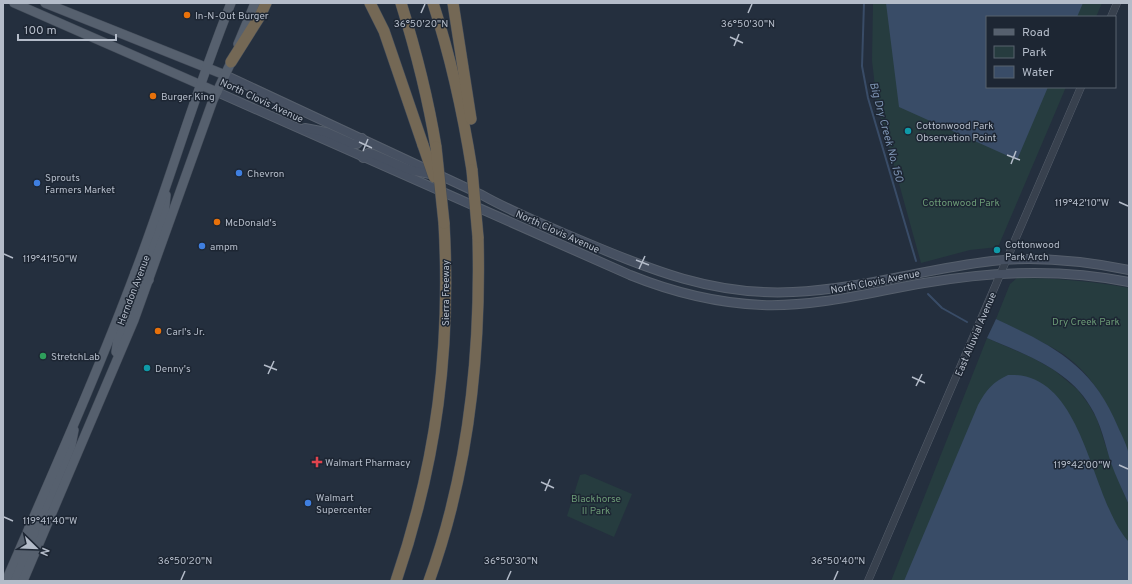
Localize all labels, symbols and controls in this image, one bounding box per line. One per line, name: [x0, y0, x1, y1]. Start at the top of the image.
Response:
marker: In-N-Out Burger: [182, 10, 192, 20]
place label: In-N-Out Burger: [195, 10, 269, 23]
scale bar: [18, 16, 116, 42]
legend: [986, 16, 1116, 88]
text: 36°50'20"N: [394, 18, 448, 31]
text: 36°50'30"N: [721, 18, 775, 31]
text: 100 m: [24, 23, 57, 39]
text: Road: [1022, 25, 1050, 41]
text: Park: [1022, 45, 1047, 61]
text: Water: [1022, 65, 1054, 81]
street label: North Clovis Avenue: [218, 76, 305, 126]
water label: Big Dry Creek No. 150: [866, 81, 906, 184]
marker: Burger King: [148, 91, 158, 101]
place label: Burger King: [161, 91, 215, 104]
place label: Cottonwood Park Observation Point: [916, 120, 996, 145]
marker: Cottonwood Park Observation Point: [903, 126, 913, 136]
marker: Chevron: [234, 168, 244, 178]
place label: Chevron: [247, 168, 284, 181]
place label: Sprouts Farmers Market: [45, 172, 115, 197]
marker: Sprouts Farmers Market: [32, 178, 42, 188]
park label: Cottonwood Park: [922, 197, 1000, 210]
text: 119°42'10"W: [1055, 197, 1109, 210]
street label: North Clovis Avenue: [513, 208, 601, 257]
marker: McDonald's: [212, 217, 222, 227]
place label: McDonald's: [225, 217, 277, 230]
place label: Cottonwood Park Arch: [1005, 239, 1060, 264]
marker: ampm: [197, 241, 207, 251]
place label: ampm: [210, 241, 238, 254]
marker: Cottonwood Park Arch: [992, 245, 1002, 255]
text: 119°41'50"W: [23, 253, 77, 266]
street label: Herndon Avenue: [115, 254, 154, 328]
street label: Sierra Freeway: [440, 260, 453, 326]
street label: North Clovis Avenue: [830, 267, 921, 297]
street label: East Alluvial Avenue: [953, 291, 1000, 379]
park label: Dry Creek Park: [1052, 316, 1120, 329]
marker: Carl's Jr.: [153, 326, 163, 336]
place label: Carl's Jr.: [166, 326, 205, 339]
marker: StretchLab: [38, 351, 48, 361]
place label: StretchLab: [51, 351, 100, 364]
marker: Denny's: [142, 363, 152, 373]
place label: Denny's: [155, 363, 191, 376]
marker: Walmart Pharmacy: [312, 457, 322, 467]
place label: Walmart Pharmacy: [325, 457, 411, 470]
text: 119°42'00"W: [1053, 459, 1111, 472]
place label: Walmart Supercenter: [316, 492, 372, 517]
park label: Blackhorse II Park: [571, 493, 621, 518]
marker: Walmart Supercenter: [303, 498, 313, 508]
text: 119°41'40"W: [23, 515, 77, 528]
north arrow: [16, 528, 56, 568]
text: N: [36, 545, 52, 558]
text: 36°50'20"N: [158, 555, 212, 568]
text: 36°50'30"N: [484, 555, 538, 568]
text: 36°50'40"N: [811, 555, 865, 568]

